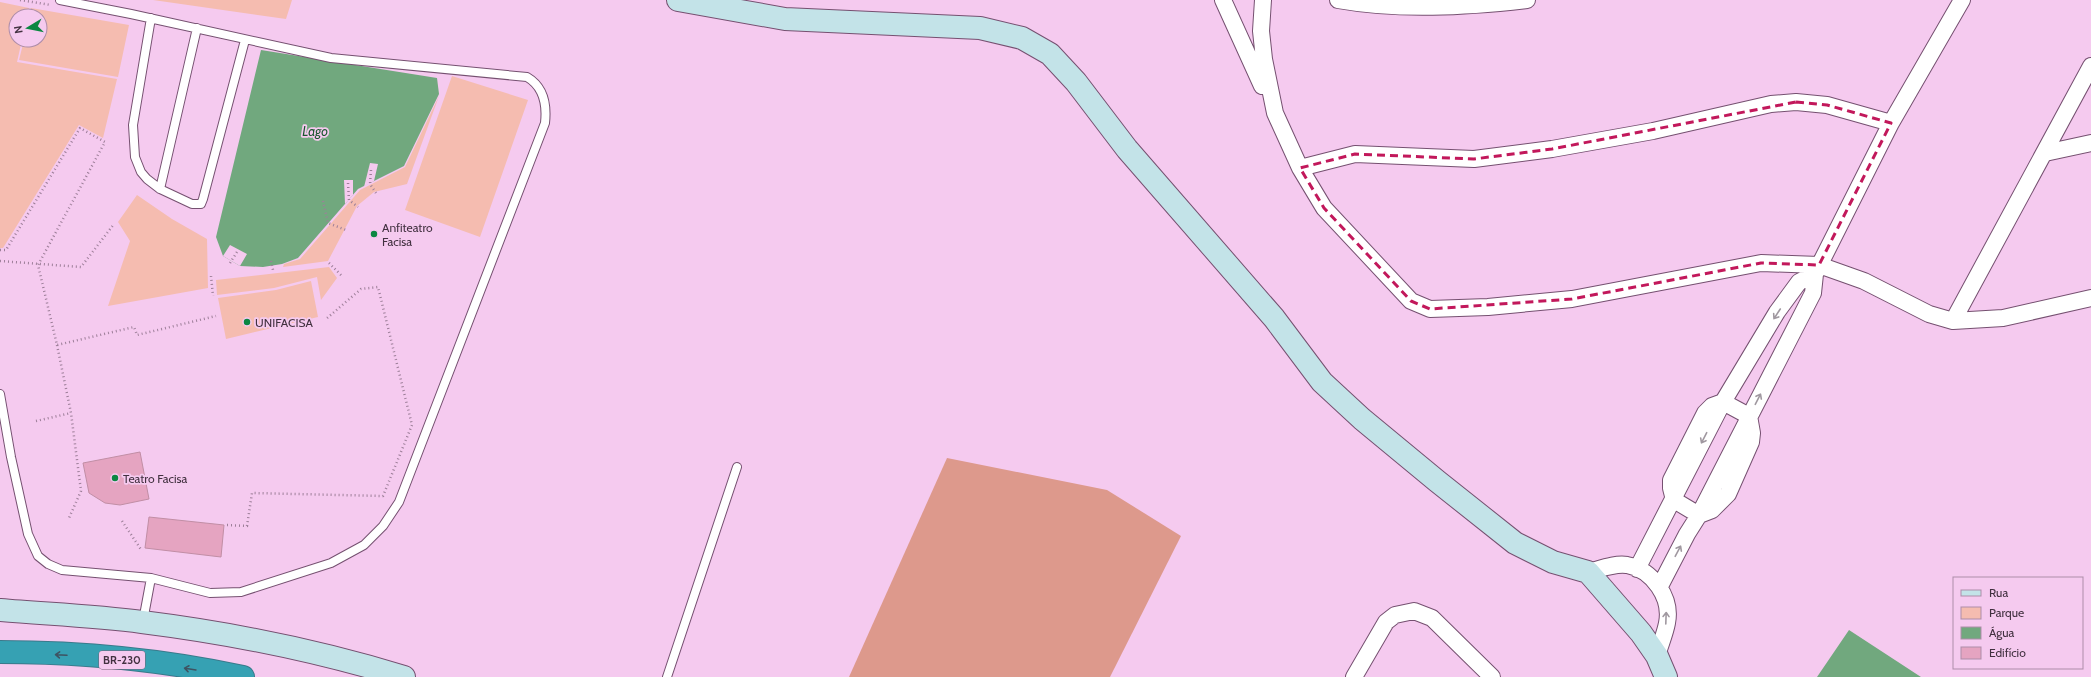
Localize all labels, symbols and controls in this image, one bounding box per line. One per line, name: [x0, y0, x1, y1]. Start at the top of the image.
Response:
north arrow: [8, 8, 48, 48]
text: N: [11, 25, 26, 35]
water label: Lago: [302, 123, 328, 139]
place label: Anfiteatro Facisa: [382, 220, 433, 249]
marker: Anfiteatro Facisa: [369, 229, 379, 239]
one-way arrow: [1773, 308, 1781, 319]
place label: UNIFACISA: [255, 315, 314, 330]
marker: UNIFACISA: [242, 317, 252, 327]
one-way arrow: [1755, 393, 1762, 405]
one-way arrow: [1700, 432, 1708, 444]
place label: Teatro Facisa: [123, 471, 188, 486]
marker: Teatro Facisa: [110, 473, 120, 483]
one-way arrow: [1674, 545, 1682, 557]
legend: [1953, 577, 2083, 669]
text: Rua: [1989, 585, 2008, 600]
text: Parque: [1989, 605, 2024, 620]
one-way arrow: [1663, 612, 1670, 625]
text: Água: [1989, 625, 2015, 640]
text: Edifício: [1989, 645, 2026, 660]
one-way arrow: [55, 651, 68, 658]
road number: BR-230: [99, 651, 145, 669]
one-way arrow: [184, 665, 197, 673]

